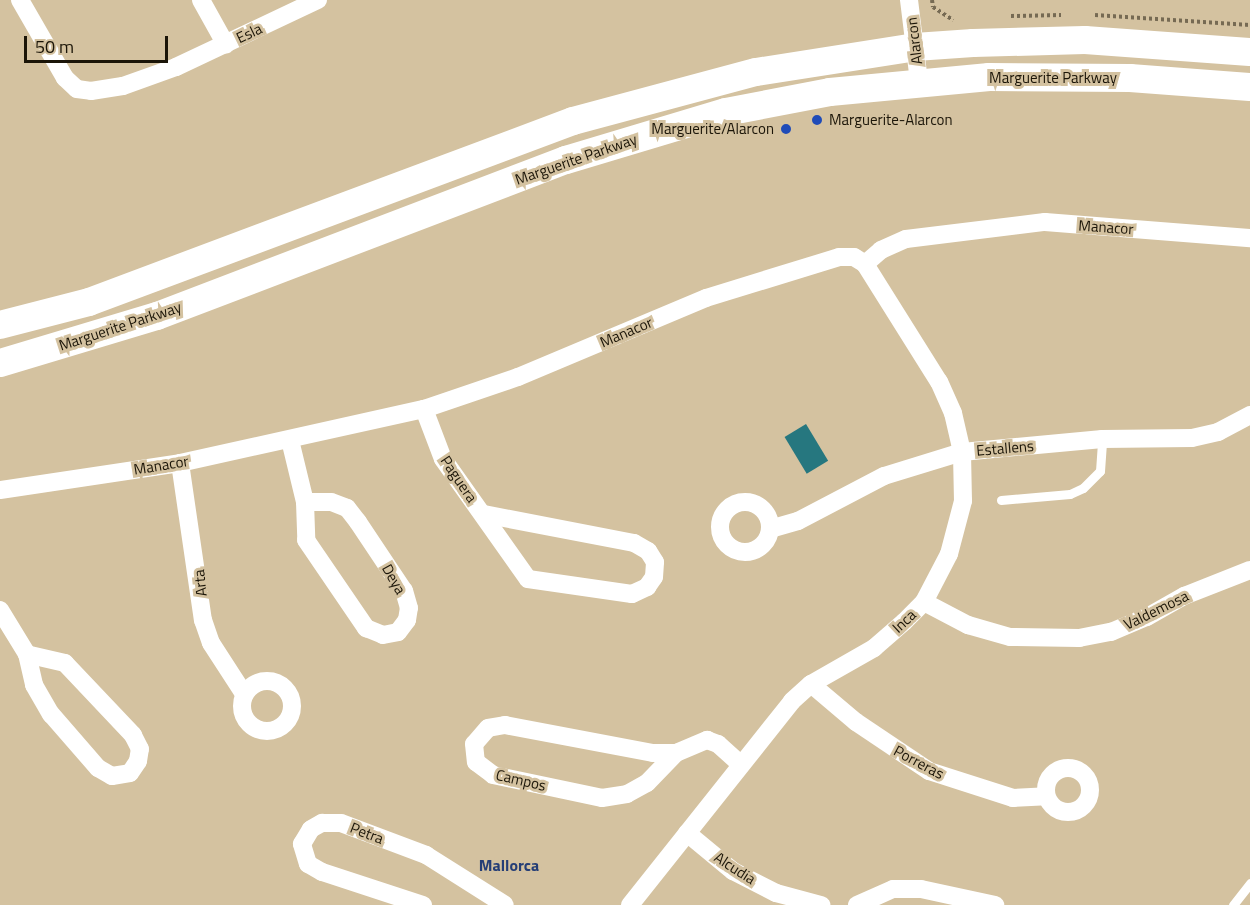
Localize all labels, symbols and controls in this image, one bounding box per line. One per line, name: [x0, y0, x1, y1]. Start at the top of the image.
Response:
street label: Alarcon: [902, 16, 926, 66]
street label: Esla: [233, 19, 265, 47]
scale bar: [27, 24, 171, 62]
text: 50 m: [35, 33, 74, 60]
street label: Marguerite Parkway: [989, 69, 1117, 87]
place label: Marguerite-Alarcon: [829, 111, 953, 129]
marker: Marguerite-Alarcon: [810, 113, 824, 127]
place label: Marguerite/Alarcon: [651, 120, 774, 138]
marker: Marguerite/Alarcon: [779, 122, 793, 136]
street label: Marguerite Parkway: [513, 130, 639, 188]
street label: Manacor: [1078, 216, 1134, 238]
street label: Marguerite Parkway: [56, 298, 184, 354]
street label: Manacor: [597, 313, 655, 351]
street label: Estallens: [976, 437, 1034, 459]
street label: Manacor: [132, 452, 190, 478]
street label: Paguera: [437, 452, 481, 506]
street label: Deya: [378, 561, 410, 597]
street label: Arta: [190, 569, 210, 597]
street label: Valdemosa: [1121, 587, 1191, 633]
street label: Inca: [888, 606, 920, 636]
street label: Porreras: [891, 741, 947, 783]
street label: Campos: [494, 765, 548, 795]
street label: Petra: [348, 818, 386, 848]
street label: Alcudia: [711, 848, 759, 888]
district label: Mallorca: [479, 855, 539, 875]

